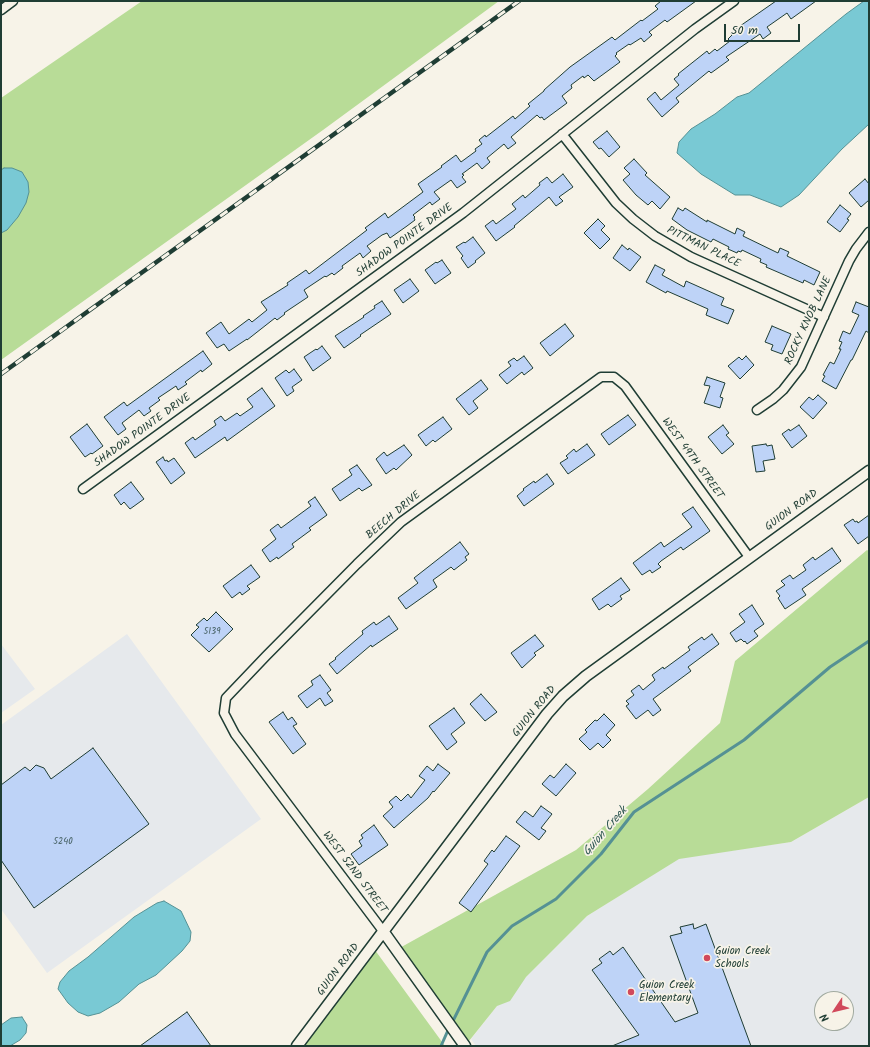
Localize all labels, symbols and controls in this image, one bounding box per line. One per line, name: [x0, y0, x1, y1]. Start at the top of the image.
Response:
scale bar: [726, 16, 802, 42]
text: 50 m: [731, 21, 758, 40]
street label: SHADOW POINTE DRIVE: [354, 201, 456, 281]
street label: PITTMAN PLACE: [664, 225, 742, 271]
street label: ROCKY KNOB LANE: [783, 275, 835, 367]
street label: SHADOW POINTE DRIVE: [92, 391, 194, 471]
street label: WEST 49TH STREET: [658, 416, 726, 502]
street label: GUION ROAD: [763, 487, 821, 535]
street label: BEECH DRIVE: [364, 489, 424, 543]
house number: 5139: [203, 627, 221, 637]
street label: GUION ROAD: [510, 684, 560, 740]
water label: Guion Creek: [581, 805, 631, 859]
street label: WEST 52ND STREET: [319, 829, 389, 917]
house number: 5240: [53, 837, 73, 847]
street label: GUION ROAD: [315, 941, 363, 999]
place label: Guion Creek Schools: [715, 945, 770, 971]
marker: Guion Creek Schools: [702, 953, 712, 963]
place label: Guion Creek Elementary: [639, 979, 694, 1005]
marker: Guion Creek Elementary: [626, 987, 636, 997]
north arrow: [814, 991, 854, 1031]
text: N: [816, 1009, 834, 1025]

